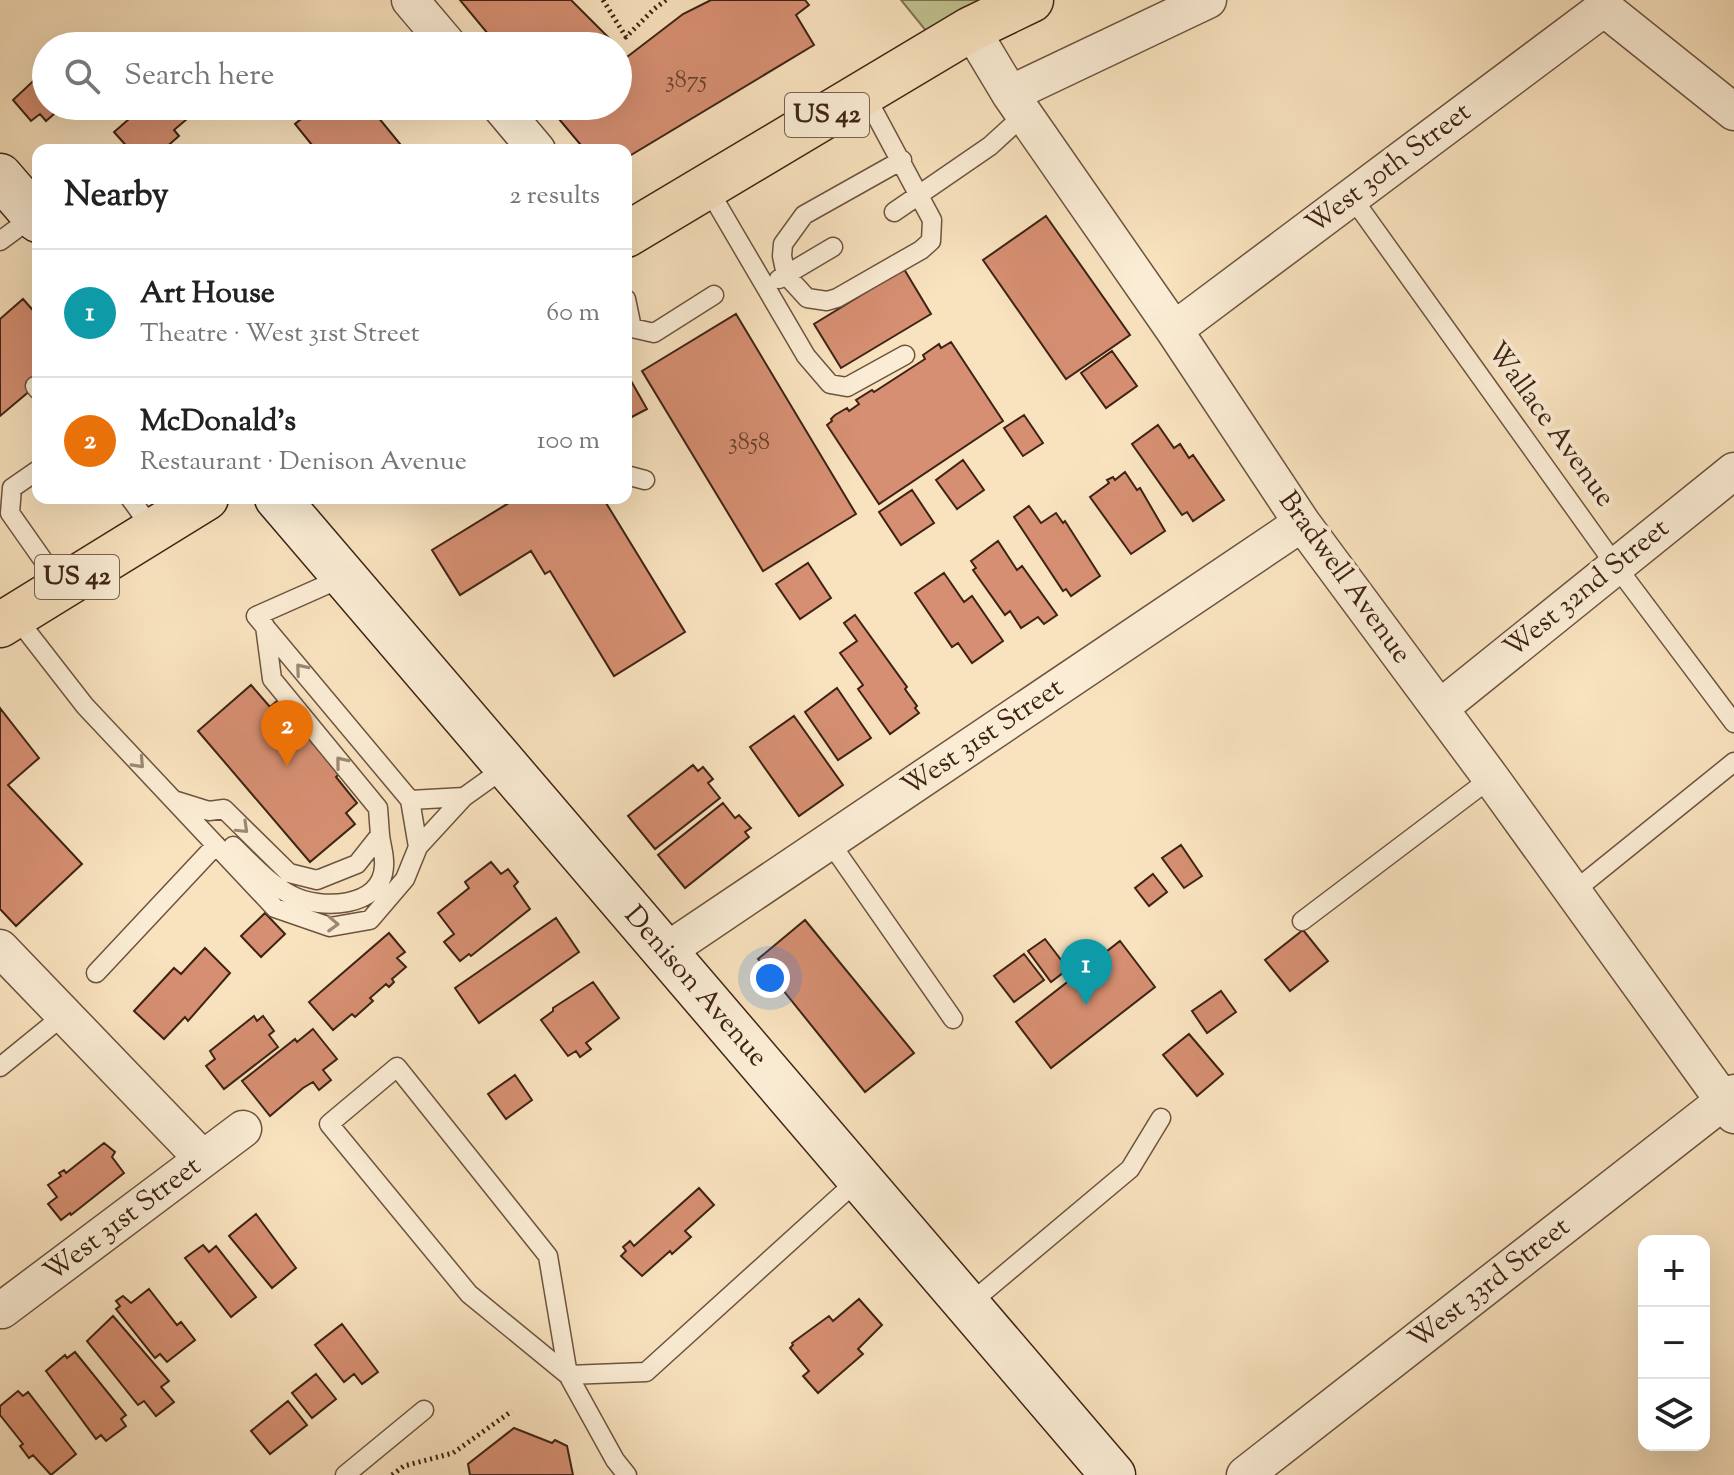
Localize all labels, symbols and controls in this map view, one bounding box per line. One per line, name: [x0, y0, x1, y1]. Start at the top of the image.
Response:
search box: [32, 32, 632, 120]
icon: search: [60, 54, 104, 98]
text: Search here: [124, 55, 274, 98]
house number: 3875: [665, 64, 707, 98]
road number: US 42: [785, 93, 869, 137]
street label: West 30th Street: [1298, 93, 1480, 245]
text: Nearby: [64, 172, 169, 221]
text: 2 results: [509, 178, 600, 215]
text: Art House: [140, 273, 275, 316]
text: 1: [86, 295, 94, 332]
text: 60 m: [546, 295, 600, 332]
text: Theatre · West 31st Street: [140, 316, 420, 353]
street label: Wallace Avenue: [1476, 334, 1624, 516]
text: McDonald's: [140, 401, 296, 444]
text: 2: [84, 423, 96, 460]
text: 100 m: [537, 423, 600, 460]
house number: 3858: [728, 426, 770, 460]
text: Restaurant · Denison Avenue: [140, 444, 467, 481]
street label: Bradwell Avenue: [1268, 484, 1420, 672]
street label: West 32nd Street: [1496, 509, 1679, 668]
road number: US 42: [35, 555, 119, 599]
one-way arrow: [296, 664, 311, 679]
street label: West 31st Street: [894, 669, 1072, 807]
pin: 2: [261, 700, 313, 766]
one-way arrow: [129, 753, 143, 768]
one-way arrow: [336, 756, 350, 771]
one-way arrow: [234, 819, 248, 833]
street label: Denison Avenue: [614, 898, 776, 1076]
one-way arrow: [327, 915, 339, 932]
pin: 1: [1060, 939, 1112, 1005]
your location: [750, 958, 790, 998]
street label: West 31st Street: [36, 1147, 210, 1292]
street label: West 33rd Street: [1401, 1208, 1579, 1360]
map controls: [1638, 1235, 1710, 1451]
button: +: [1638, 1235, 1710, 1307]
button: −: [1638, 1307, 1710, 1379]
button: layers: [1638, 1379, 1710, 1451]

